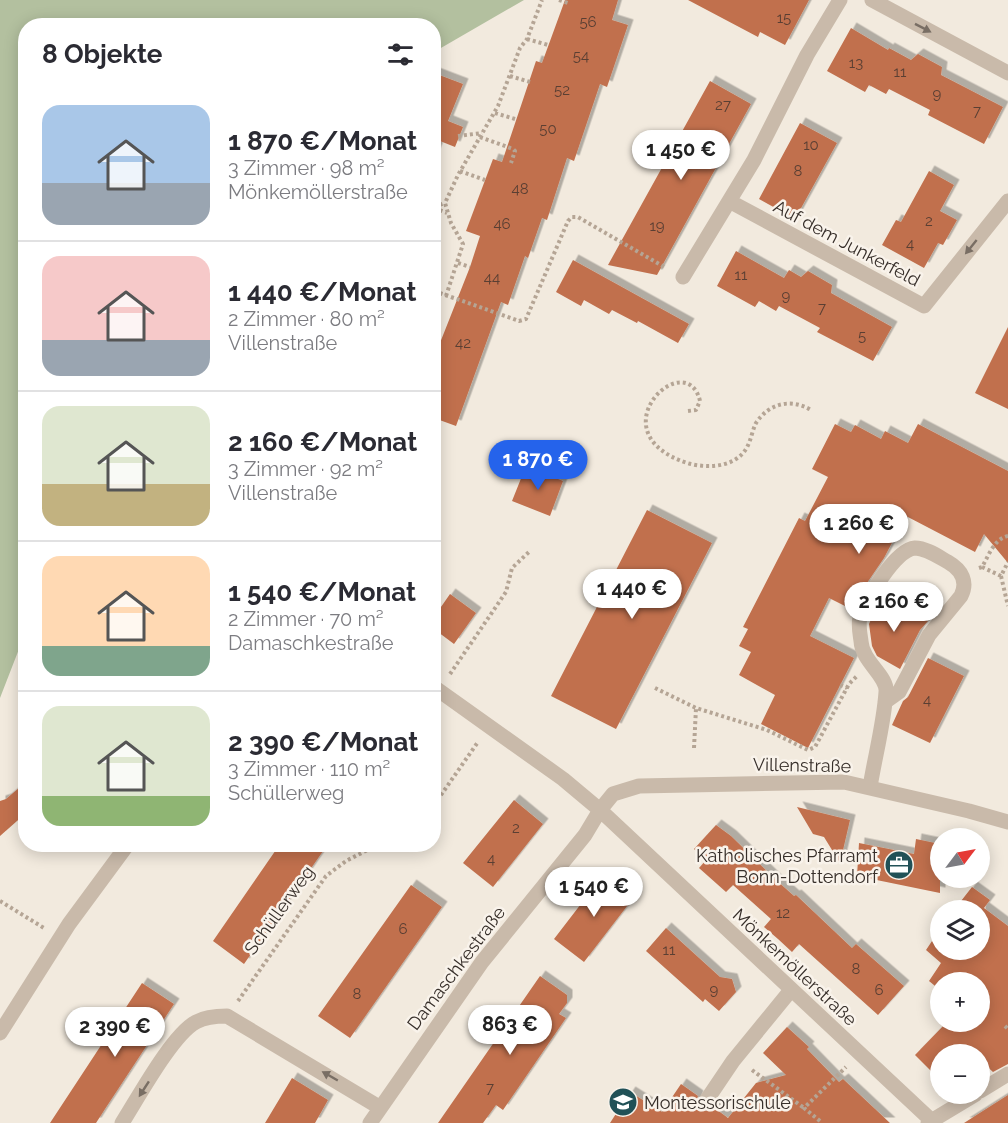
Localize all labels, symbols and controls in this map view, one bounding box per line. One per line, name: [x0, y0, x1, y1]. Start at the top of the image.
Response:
house number: 15: [777, 9, 791, 27]
house number: 56: [579, 13, 597, 31]
one-way arrow: [915, 23, 932, 33]
icon: filters: [384, 38, 417, 71]
text: 8 Objekte: [42, 39, 162, 69]
house number: 54: [573, 47, 589, 65]
house number: 13: [849, 54, 863, 72]
house number: 11: [894, 63, 907, 81]
house number: 52: [554, 81, 570, 99]
house number: 9: [933, 85, 942, 103]
house number: 27: [715, 96, 731, 114]
house number: 7: [973, 102, 981, 120]
house number: 50: [539, 120, 557, 138]
text: 1 870 €/Monat: [228, 126, 417, 156]
icon: home: [90, 129, 162, 201]
pin: 1 450 €: [626, 130, 736, 181]
house number: 10: [803, 136, 819, 154]
text: 1 450 €: [646, 137, 716, 161]
text: 3 Zimmer · 98 m²: [228, 156, 385, 180]
house number: 8: [794, 162, 803, 180]
text: Mönkemöllerstraße: [228, 180, 408, 204]
house number: 48: [511, 180, 529, 198]
street label: Auf dem Junkerfeld: [770, 195, 924, 291]
house number: 2: [925, 212, 933, 230]
house number: 46: [493, 215, 511, 233]
house number: 19: [649, 217, 665, 235]
house number: 4: [906, 235, 914, 253]
one-way arrow: [965, 239, 978, 255]
house number: 11: [735, 266, 748, 284]
house number: 44: [484, 269, 500, 287]
text: 1 440 €/Monat: [228, 277, 416, 307]
icon: home: [90, 280, 162, 352]
house number: 9: [782, 287, 791, 305]
house number: 7: [818, 299, 826, 317]
text: 2 Zimmer · 80 m²: [228, 307, 385, 331]
house number: 5: [858, 327, 866, 345]
text: Villenstraße: [228, 331, 337, 355]
house number: 42: [455, 334, 471, 352]
text: 2 160 €/Monat: [228, 427, 417, 457]
icon: home: [90, 430, 162, 502]
pin: 1 870 €: [483, 440, 593, 491]
text: 1 870 €: [502, 447, 574, 471]
text: 3 Zimmer · 92 m²: [228, 457, 383, 481]
text: Villenstraße: [228, 481, 337, 505]
pin: 1 260 €: [804, 504, 914, 555]
text: 1 260 €: [823, 511, 895, 535]
pin: 1 440 €: [577, 569, 687, 620]
text: 1 440 €: [597, 576, 667, 600]
text: 1 540 €/Monat: [228, 577, 416, 607]
icon: home: [90, 580, 162, 652]
pin: 2 160 €: [839, 582, 949, 633]
text: 2 160 €: [858, 589, 930, 613]
text: 2 Zimmer · 70 m²: [228, 607, 384, 631]
text: Damaschkestraße: [228, 631, 394, 655]
house number: 4: [923, 691, 931, 709]
text: 2 390 €/Monat: [228, 727, 418, 757]
icon: home: [90, 730, 162, 802]
street label: Villenstraße: [753, 754, 852, 776]
text: 3 Zimmer · 110 m²: [228, 757, 390, 781]
text: Schüllerweg: [228, 781, 344, 805]
house number: 2: [512, 819, 520, 837]
north arrow: [930, 828, 990, 888]
map controls: [930, 828, 990, 1104]
place label: Katholisches Pfarramt Bonn-Dottendorf: [696, 845, 879, 887]
office icon: Katholisches Pfarramt Bonn-Dottendorf: [883, 849, 915, 881]
house number: 4: [487, 850, 495, 868]
street label: Schüllerweg: [240, 861, 318, 959]
pin: 1 540 €: [539, 867, 649, 918]
text: 1 540 €: [559, 874, 629, 898]
button: layers: [930, 900, 990, 960]
street label: Damaschkestraße: [403, 902, 509, 1034]
street label: Mönkemöllerstraße: [729, 904, 862, 1030]
house number: 12: [776, 904, 790, 922]
house number: 6: [398, 920, 408, 938]
house number: 11: [663, 941, 676, 959]
house number: 8: [852, 960, 861, 978]
button: +: [930, 972, 990, 1032]
house number: 9: [710, 981, 719, 999]
house number: 6: [874, 981, 884, 999]
house number: 8: [353, 985, 362, 1003]
pin: 863 €: [468, 1005, 552, 1056]
pin: 2 390 €: [60, 1007, 170, 1058]
text: 863 €: [482, 1012, 538, 1036]
text: 2 390 €: [79, 1014, 151, 1038]
button: −: [930, 1044, 990, 1104]
one-way arrow: [322, 1070, 338, 1081]
house number: 7: [486, 1079, 494, 1097]
one-way arrow: [139, 1081, 150, 1097]
school or university icon: Montessorischule: [607, 1086, 639, 1118]
place label: Montessorischule: [644, 1092, 791, 1113]

